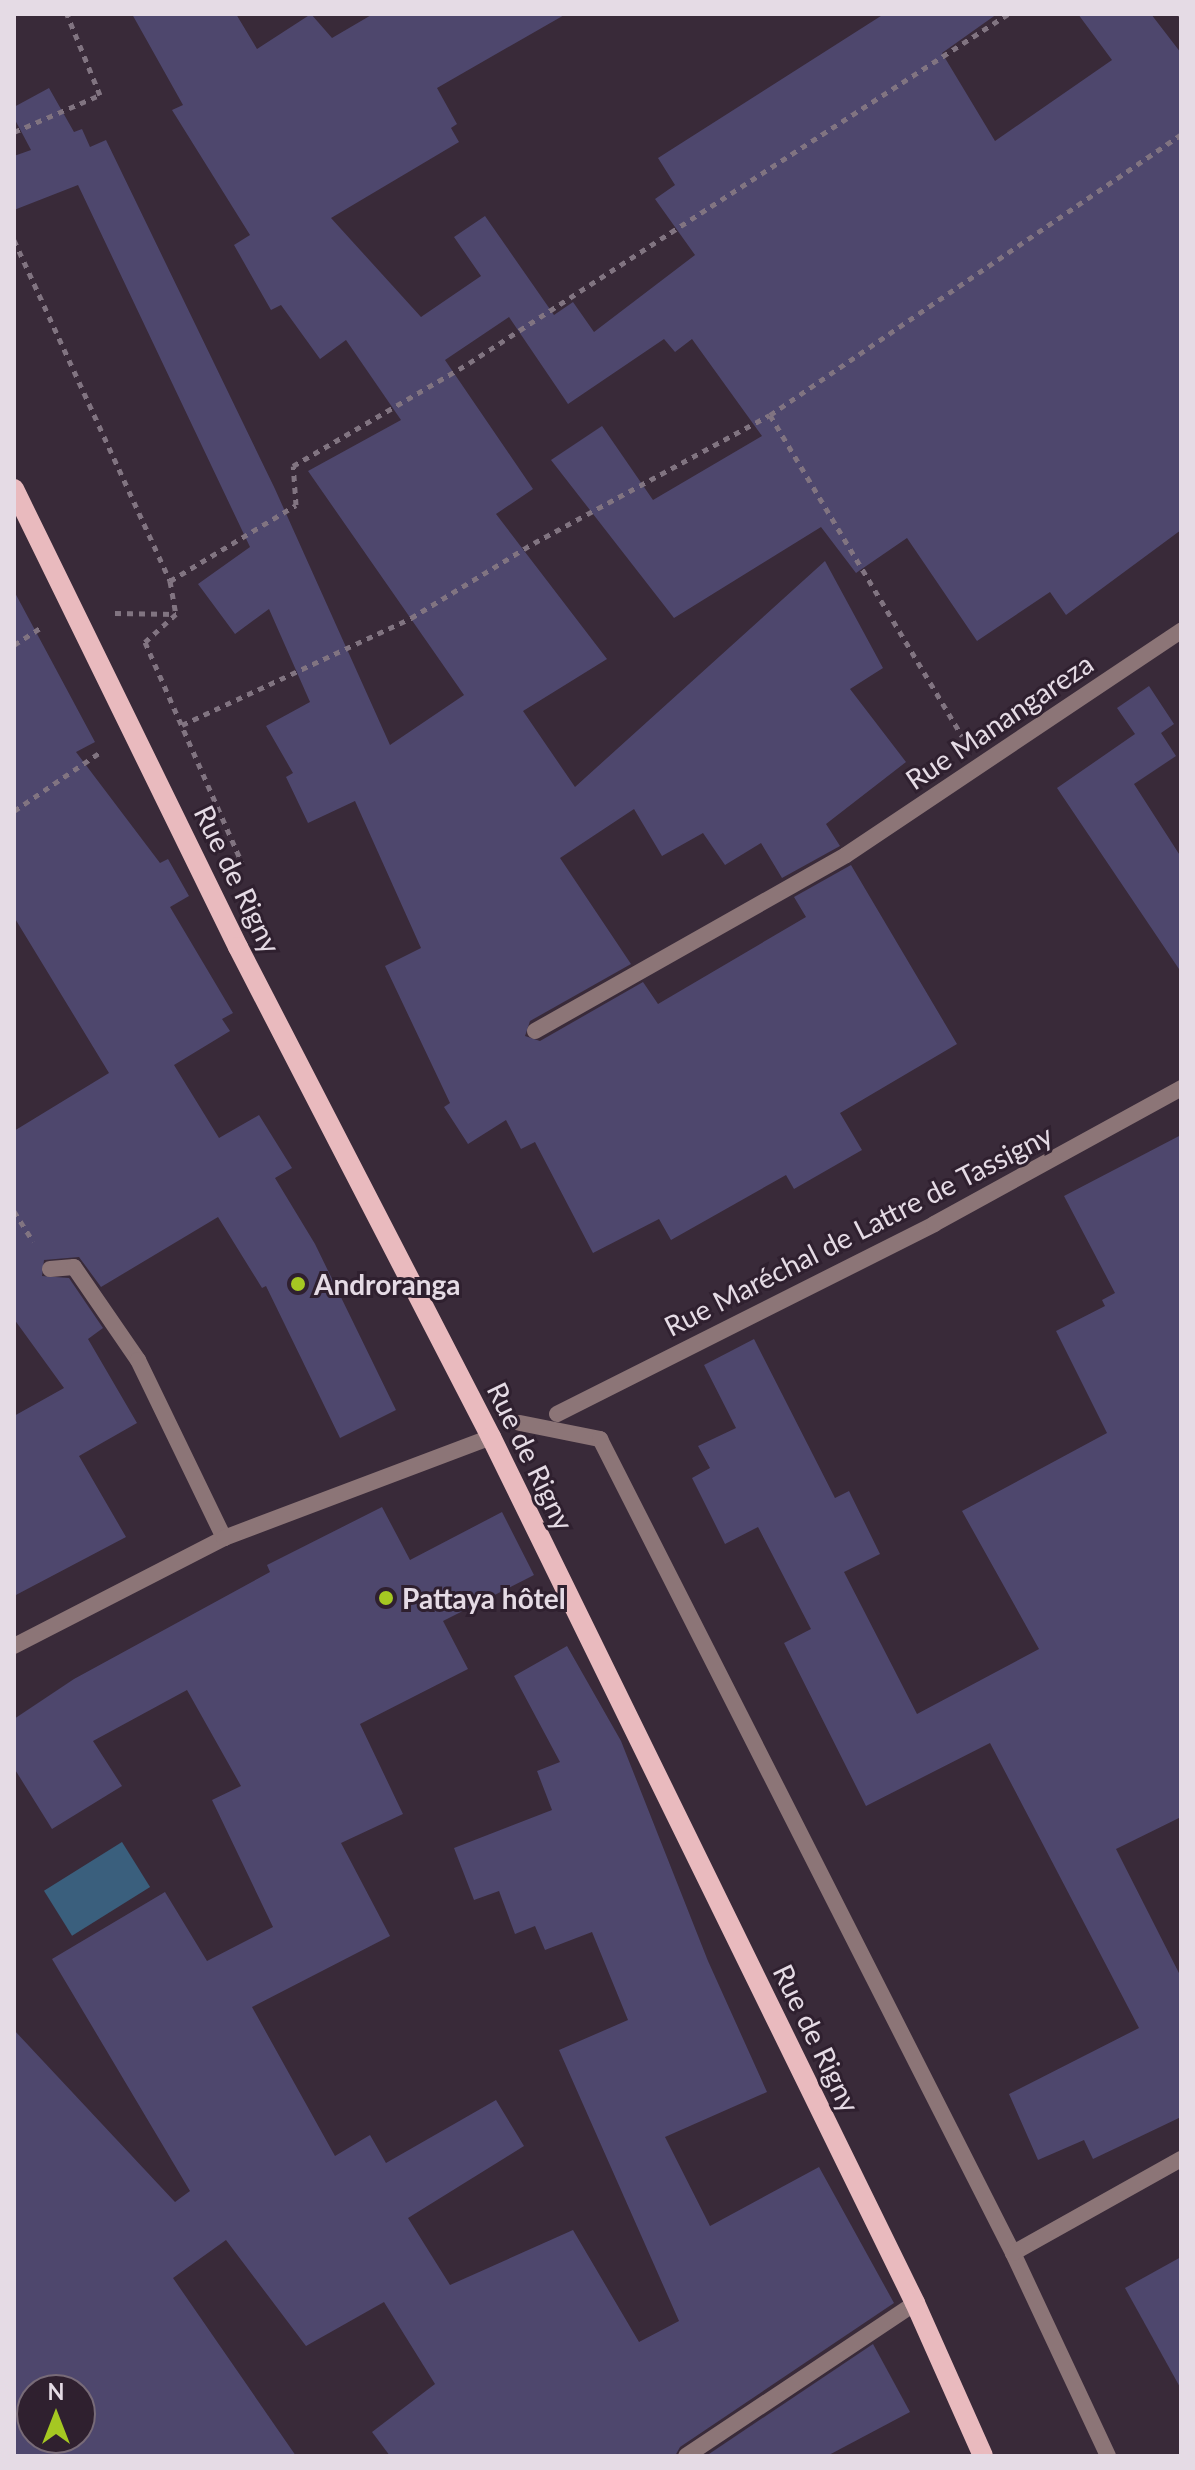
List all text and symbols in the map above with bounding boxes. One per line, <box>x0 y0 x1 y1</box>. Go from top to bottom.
street label: Rue Manangareza <box>899 646 1099 796</box>
street label: Rue de Rigny <box>188 800 288 958</box>
street label: Rue Maréchal de Lattre de Tassigny <box>658 1117 1058 1343</box>
place label: Androranga <box>314 1267 460 1301</box>
marker: Androranga <box>289 1275 307 1293</box>
street label: Rue de Rigny <box>481 1377 581 1535</box>
place label: Pattaya hôtel <box>402 1581 566 1615</box>
marker: Pattaya hôtel <box>377 1589 395 1607</box>
street label: Rue de Rigny <box>767 1959 867 2117</box>
north arrow <box>16 2374 96 2454</box>
text: N <box>48 2378 64 2405</box>

